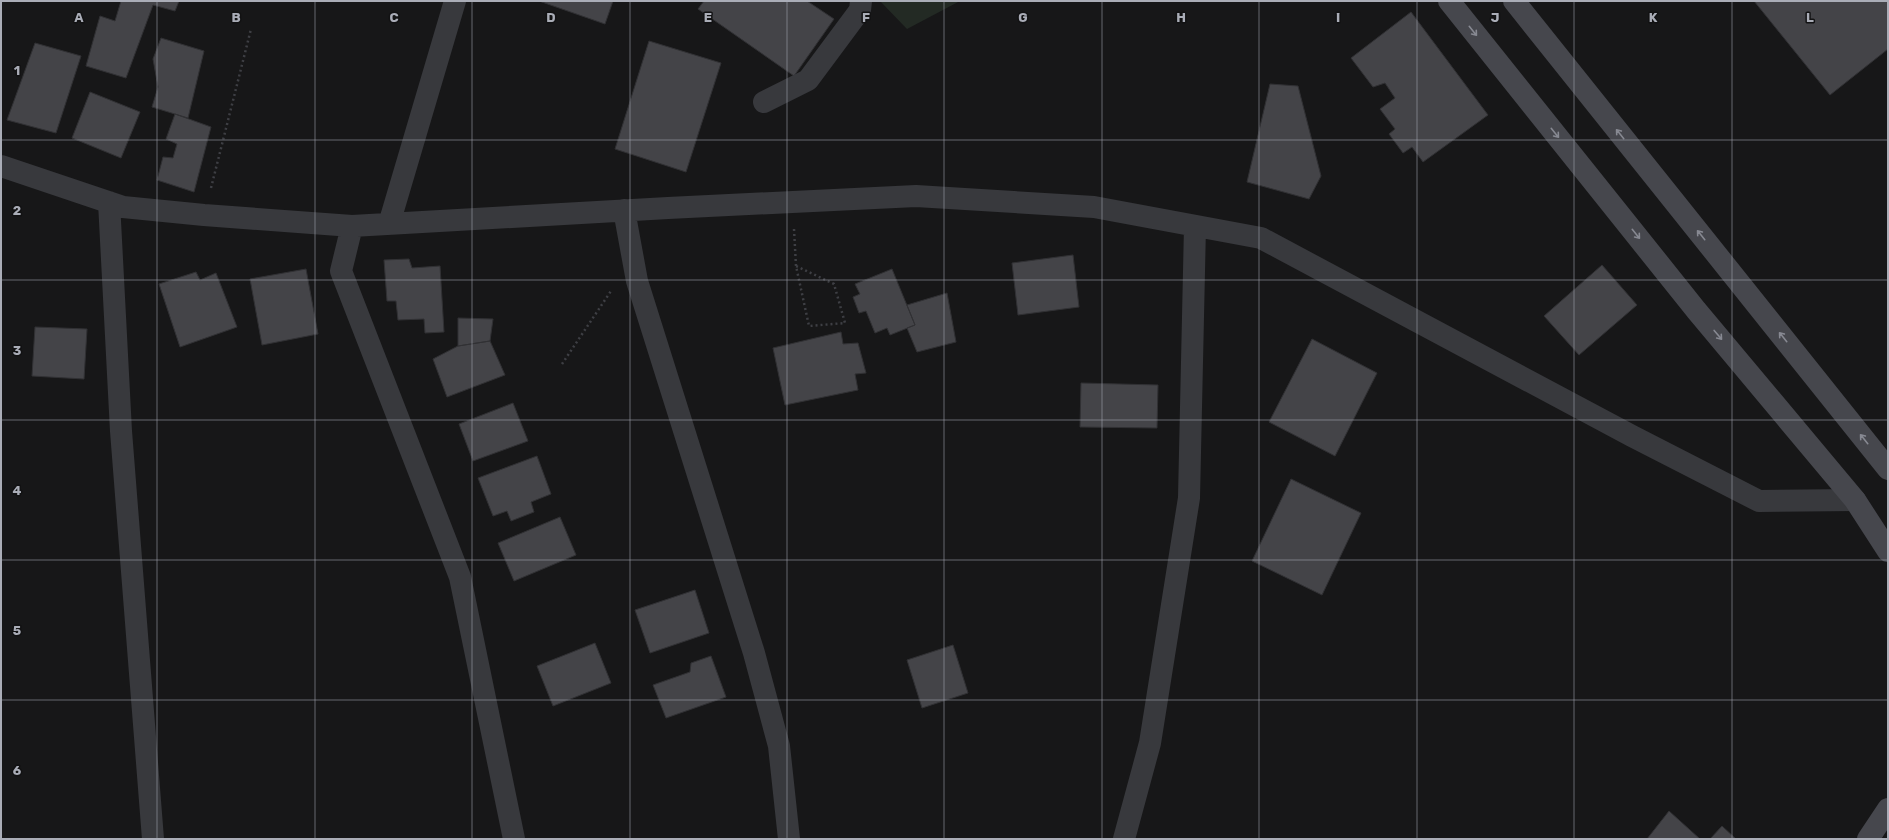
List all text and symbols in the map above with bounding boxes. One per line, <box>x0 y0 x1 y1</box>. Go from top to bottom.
text: A <box>74 10 84 25</box>
text: B <box>231 10 241 25</box>
text: C <box>389 10 399 25</box>
text: D <box>546 10 556 25</box>
text: E <box>704 10 712 25</box>
text: F <box>862 10 870 25</box>
text: G <box>1018 10 1028 25</box>
text: H <box>1176 10 1186 25</box>
text: I <box>1336 10 1340 25</box>
text: J <box>1491 10 1499 25</box>
text: K <box>1649 10 1658 25</box>
text: L <box>1806 10 1814 25</box>
one-way arrow <box>1469 26 1478 37</box>
text: 1 <box>14 63 20 78</box>
one-way arrow <box>1550 127 1559 138</box>
one-way arrow <box>1616 128 1625 139</box>
text: 2 <box>13 203 21 218</box>
one-way arrow <box>1632 229 1640 240</box>
one-way arrow <box>1697 230 1706 241</box>
one-way arrow <box>1713 330 1722 341</box>
one-way arrow <box>1778 331 1787 342</box>
text: 3 <box>13 343 22 358</box>
one-way arrow <box>1859 433 1868 444</box>
text: 4 <box>13 483 22 498</box>
text: 5 <box>13 623 21 638</box>
text: 6 <box>13 763 22 778</box>

